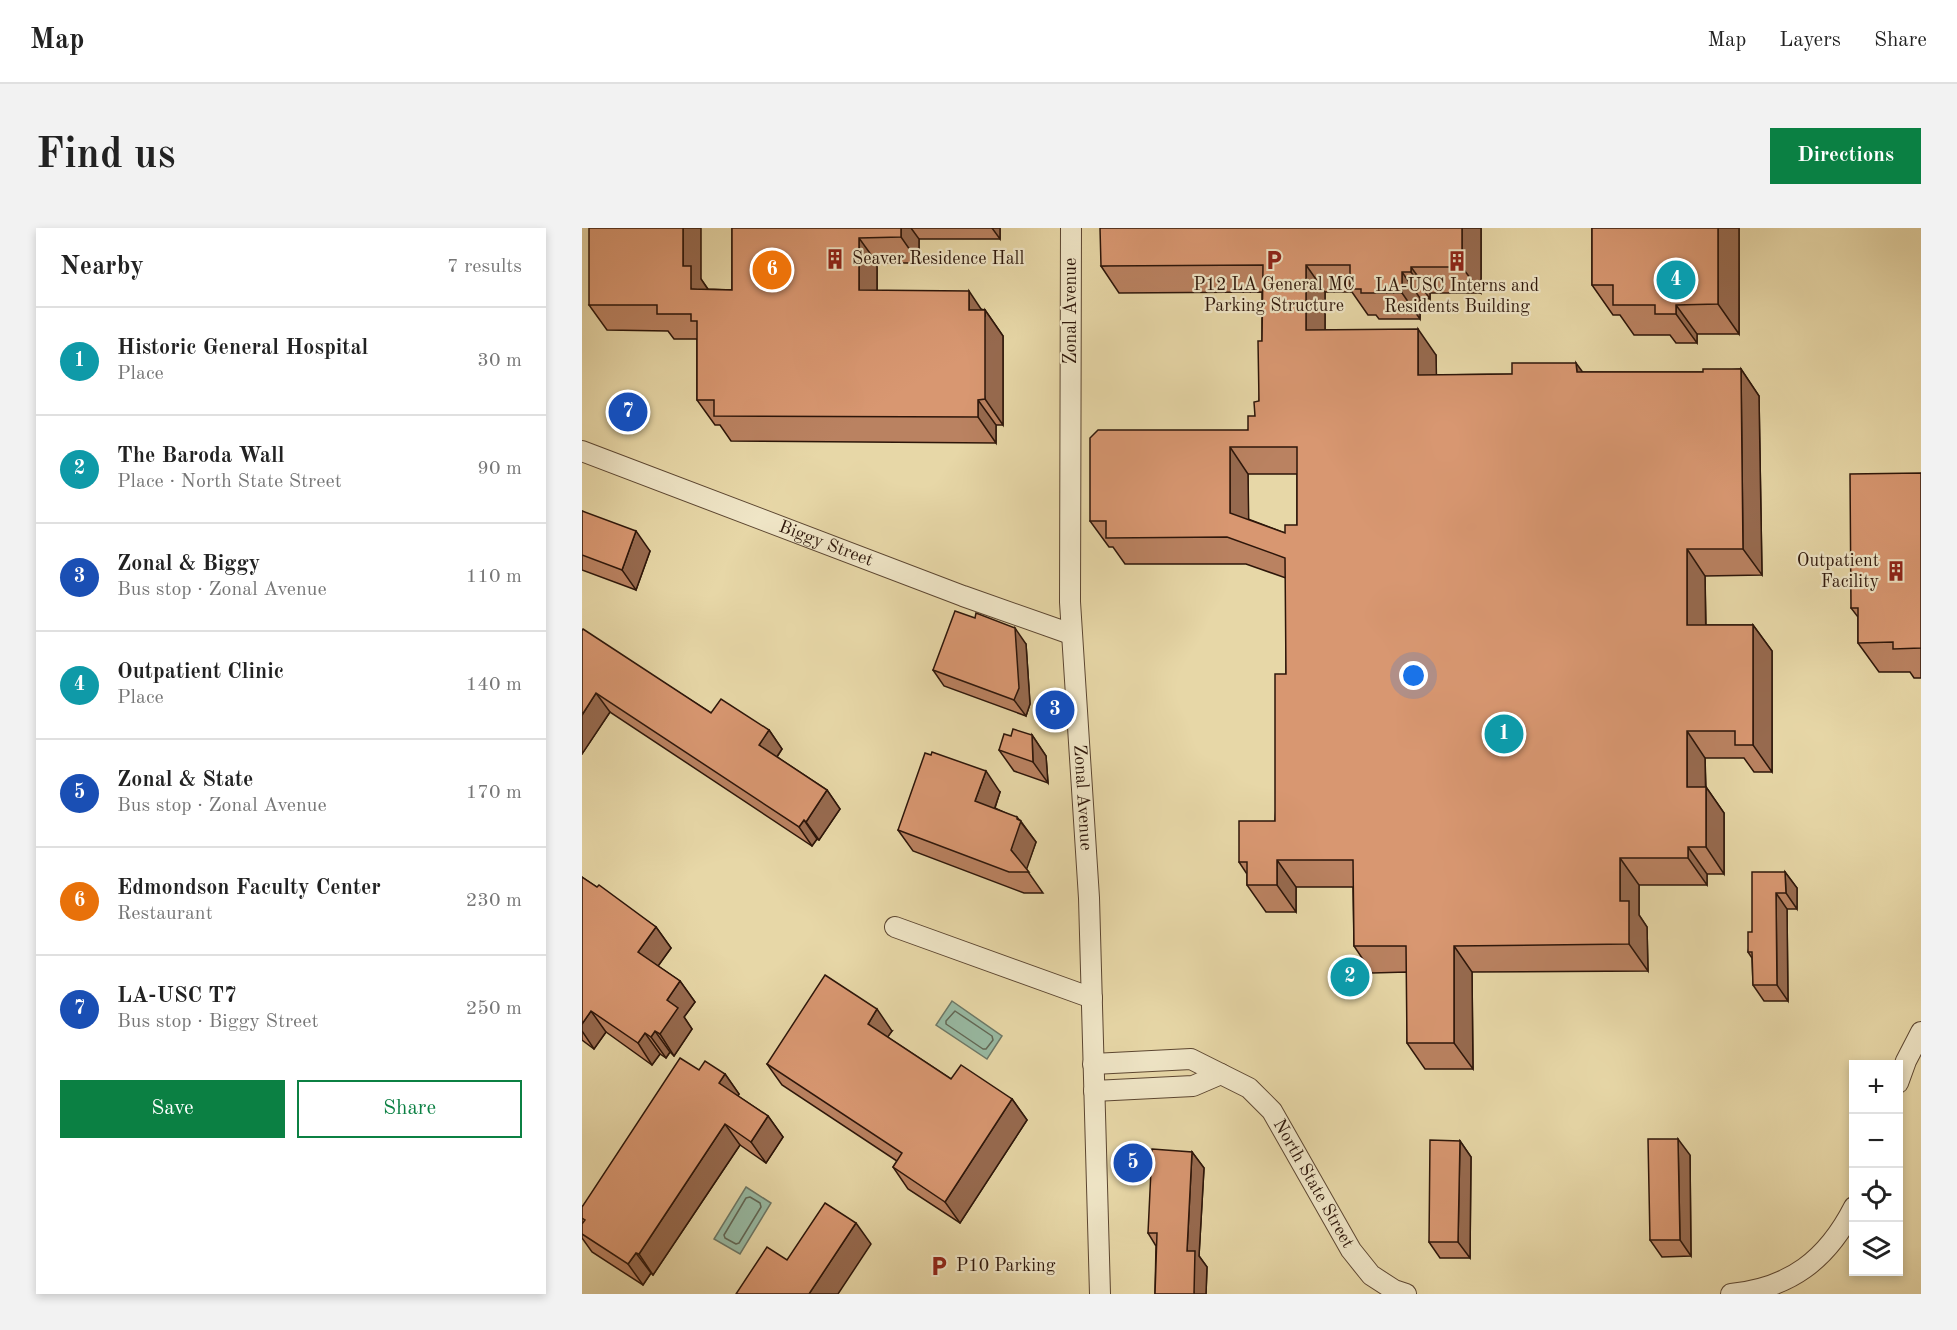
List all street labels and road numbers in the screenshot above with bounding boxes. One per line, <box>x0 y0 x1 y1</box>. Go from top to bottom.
street label: Zonal Avenue <box>1062 258 1080 364</box>
street label: Biggy Street <box>776 518 875 570</box>
street label: Zonal Avenue <box>1070 744 1095 851</box>
street label: North State Street <box>1270 1116 1357 1251</box>

